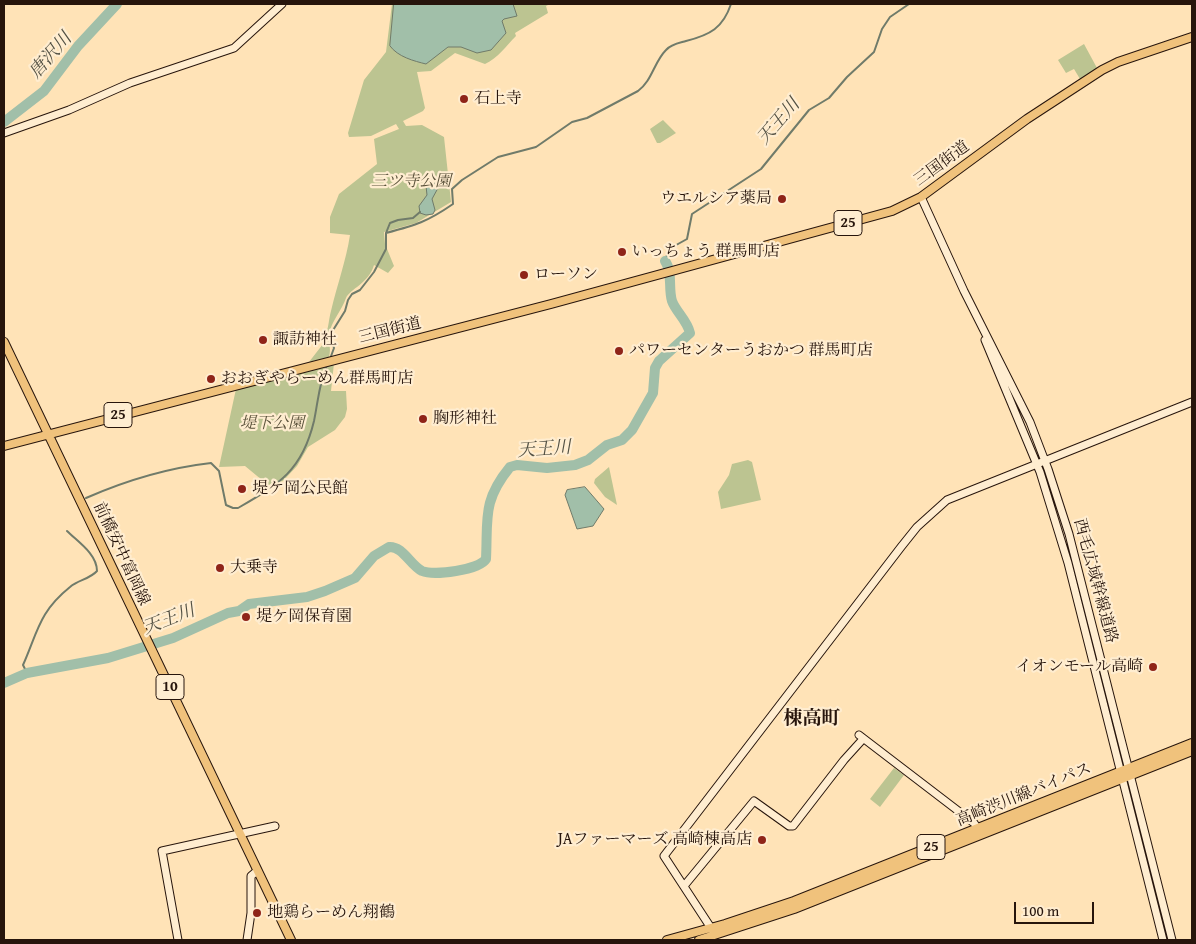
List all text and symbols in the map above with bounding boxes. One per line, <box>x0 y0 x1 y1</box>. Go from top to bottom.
water label: 唐沢川 <box>25 29 77 83</box>
place label: 石上寺 <box>474 89 522 109</box>
marker: 石上寺 <box>458 93 470 105</box>
water label: 天王川 <box>753 95 805 149</box>
street label: 三国街道 <box>910 137 974 191</box>
park label: 三ツ寺公園 <box>371 172 451 192</box>
place label: ウエルシア薬局 <box>660 189 772 209</box>
marker: ウエルシア薬局 <box>776 193 788 205</box>
road number: 25 <box>834 210 862 236</box>
place label: いっちょう 群馬町店 <box>632 242 780 262</box>
marker: いっちょう 群馬町店 <box>616 246 628 258</box>
place label: ローソン <box>534 265 598 285</box>
marker: ローソン <box>518 269 530 281</box>
street label: 三国街道 <box>357 314 423 348</box>
place label: 諏訪神社 <box>273 330 337 350</box>
marker: 諏訪神社 <box>257 334 269 346</box>
place label: パワーセンターうおかつ 群馬町店 <box>629 341 873 361</box>
marker: パワーセンターうおかつ 群馬町店 <box>613 345 625 357</box>
place label: おおぎやらーめん群馬町店 <box>221 369 413 389</box>
marker: おおぎやらーめん群馬町店 <box>205 373 217 385</box>
road number: 25 <box>104 402 132 428</box>
place label: 胸形神社 <box>433 409 497 429</box>
marker: 胸形神社 <box>417 413 429 425</box>
park label: 堤下公園 <box>240 414 304 434</box>
water label: 天王川 <box>516 437 572 463</box>
place label: 堤ケ岡公民館 <box>252 479 348 499</box>
marker: 堤ケ岡公民館 <box>236 483 248 495</box>
street label: 前橋安中富岡線 <box>89 499 153 609</box>
street label: 西毛広域幹線道路 <box>1069 517 1121 645</box>
place label: 大乗寺 <box>230 558 278 578</box>
marker: 大乗寺 <box>214 562 226 574</box>
water label: 天王川 <box>140 600 198 640</box>
place label: 堤ケ岡保育園 <box>256 607 352 627</box>
marker: 堤ケ岡保育園 <box>240 611 252 623</box>
place label: イオンモール高崎 <box>1016 657 1143 677</box>
marker: イオンモール高崎 <box>1147 661 1159 673</box>
road number: 10 <box>156 674 184 700</box>
district label: 棟高町 <box>784 708 840 730</box>
street label: 高崎渋川線バイパス <box>954 759 1094 831</box>
place label: JAファーマーズ 高崎棟高店 <box>558 830 752 850</box>
marker: JAファーマーズ 高崎棟高店 <box>756 834 768 846</box>
road number: 25 <box>917 834 945 860</box>
scale bar <box>1016 892 1096 924</box>
text: 100 m <box>1022 900 1059 921</box>
place label: 地鶏らーめん翔鶴 <box>267 903 395 923</box>
marker: 地鶏らーめん翔鶴 <box>251 907 263 919</box>

